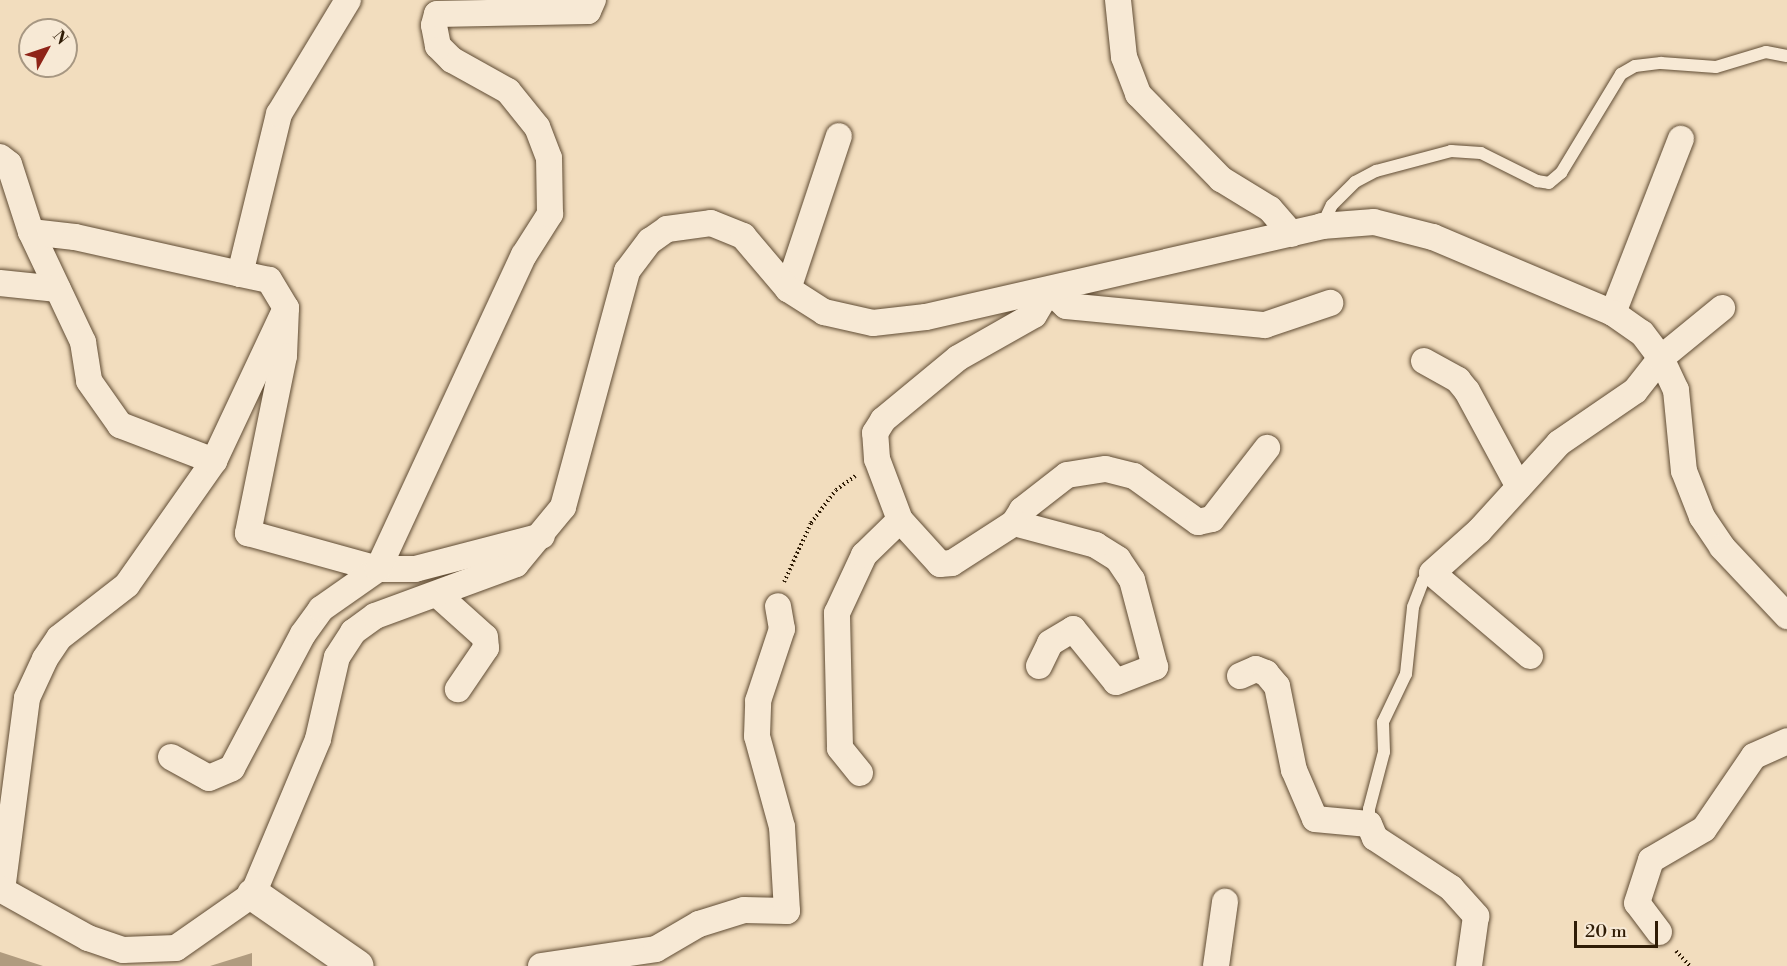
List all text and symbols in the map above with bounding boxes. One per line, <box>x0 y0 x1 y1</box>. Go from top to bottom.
north arrow <box>18 18 78 78</box>
text: N <box>49 26 72 49</box>
scale bar <box>1577 909 1661 947</box>
text: 20 m <box>1585 920 1627 943</box>

